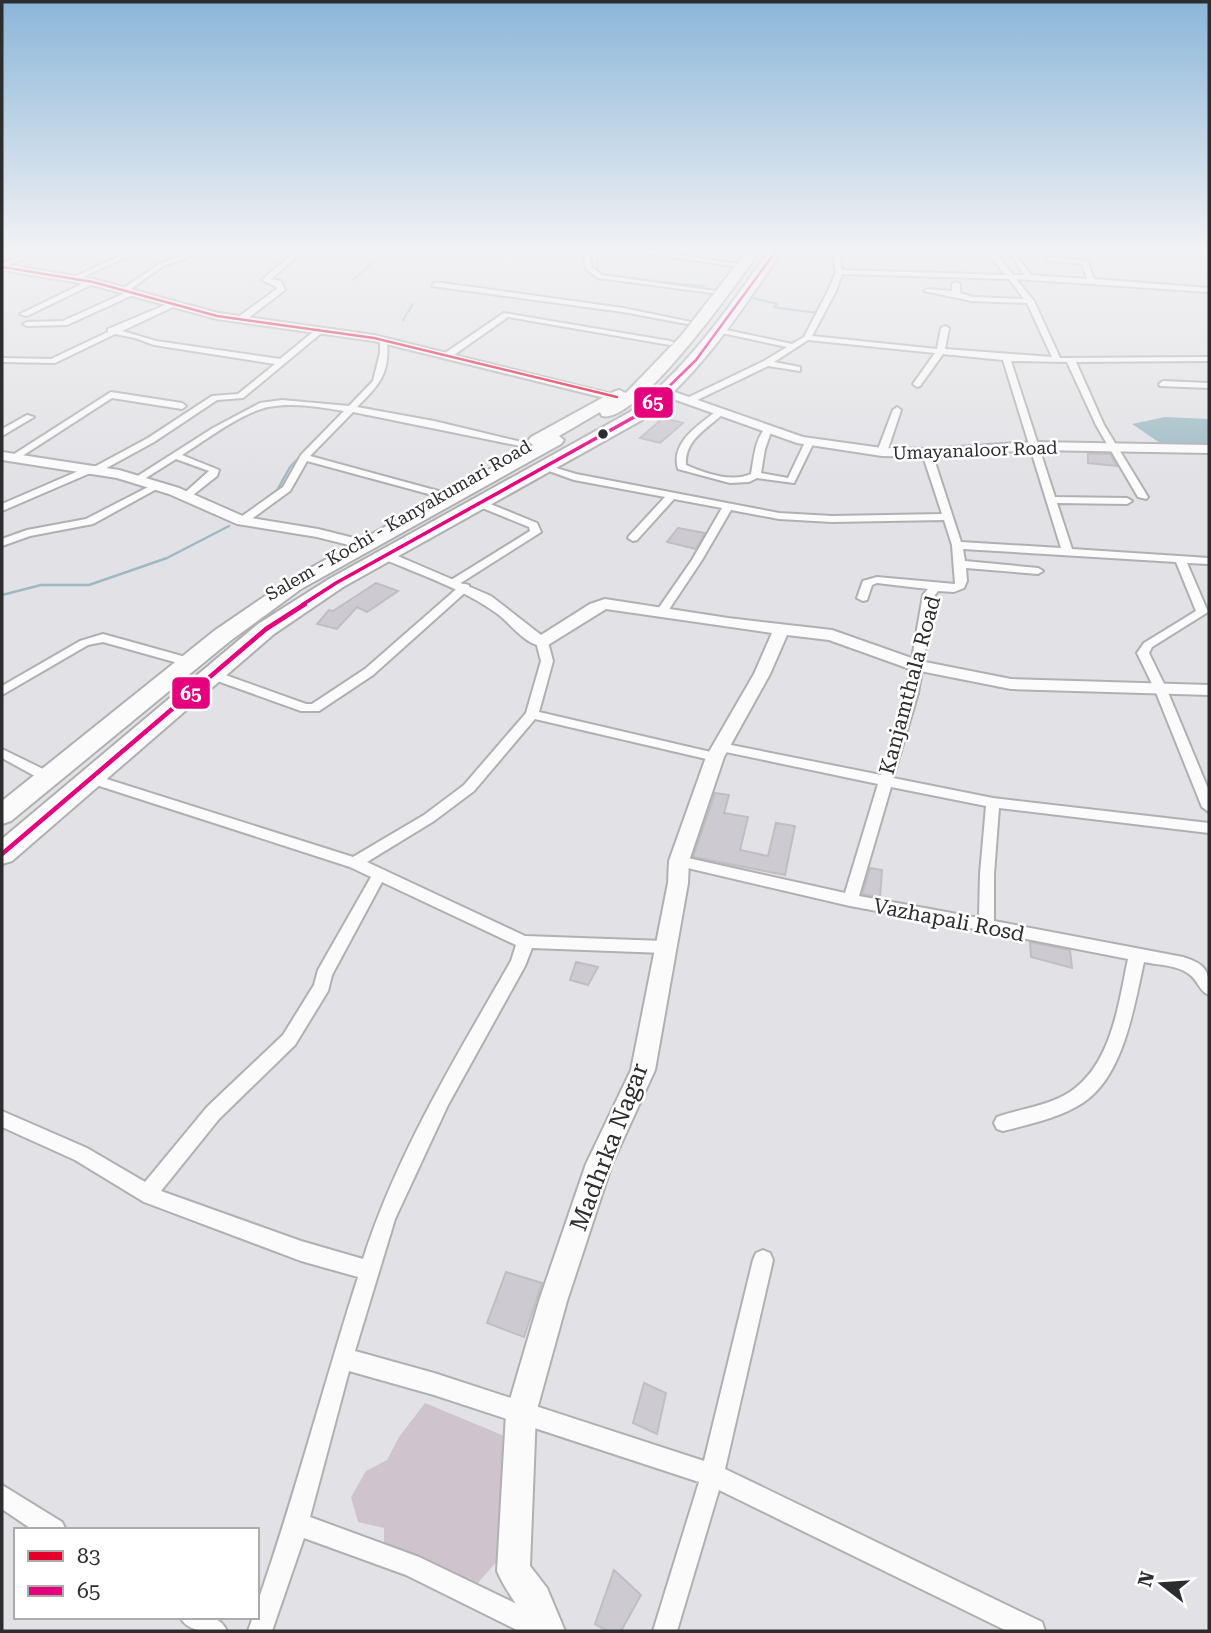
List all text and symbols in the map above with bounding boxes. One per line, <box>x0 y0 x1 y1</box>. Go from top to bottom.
line badge: 65 <box>633 386 674 419</box>
text: 65 <box>642 391 664 414</box>
unlabelled marker <box>596 427 610 441</box>
street label: Salem - Kochi - Kanyakumari Road <box>262 435 535 605</box>
street label: Umayanaloor Road <box>892 437 1058 463</box>
street label: Kanjamthala Road <box>875 592 946 777</box>
line badge: 65 <box>171 676 211 710</box>
text: 65 <box>180 682 202 705</box>
street label: Vazhapali Rosd <box>871 894 1027 947</box>
street label: Madhrka Nagar <box>564 1059 654 1235</box>
legend <box>14 1528 259 1619</box>
text: 83 <box>77 1544 101 1568</box>
north arrow <box>1127 1549 1197 1619</box>
text: N <box>1133 1568 1159 1590</box>
text: 65 <box>77 1579 101 1603</box>

